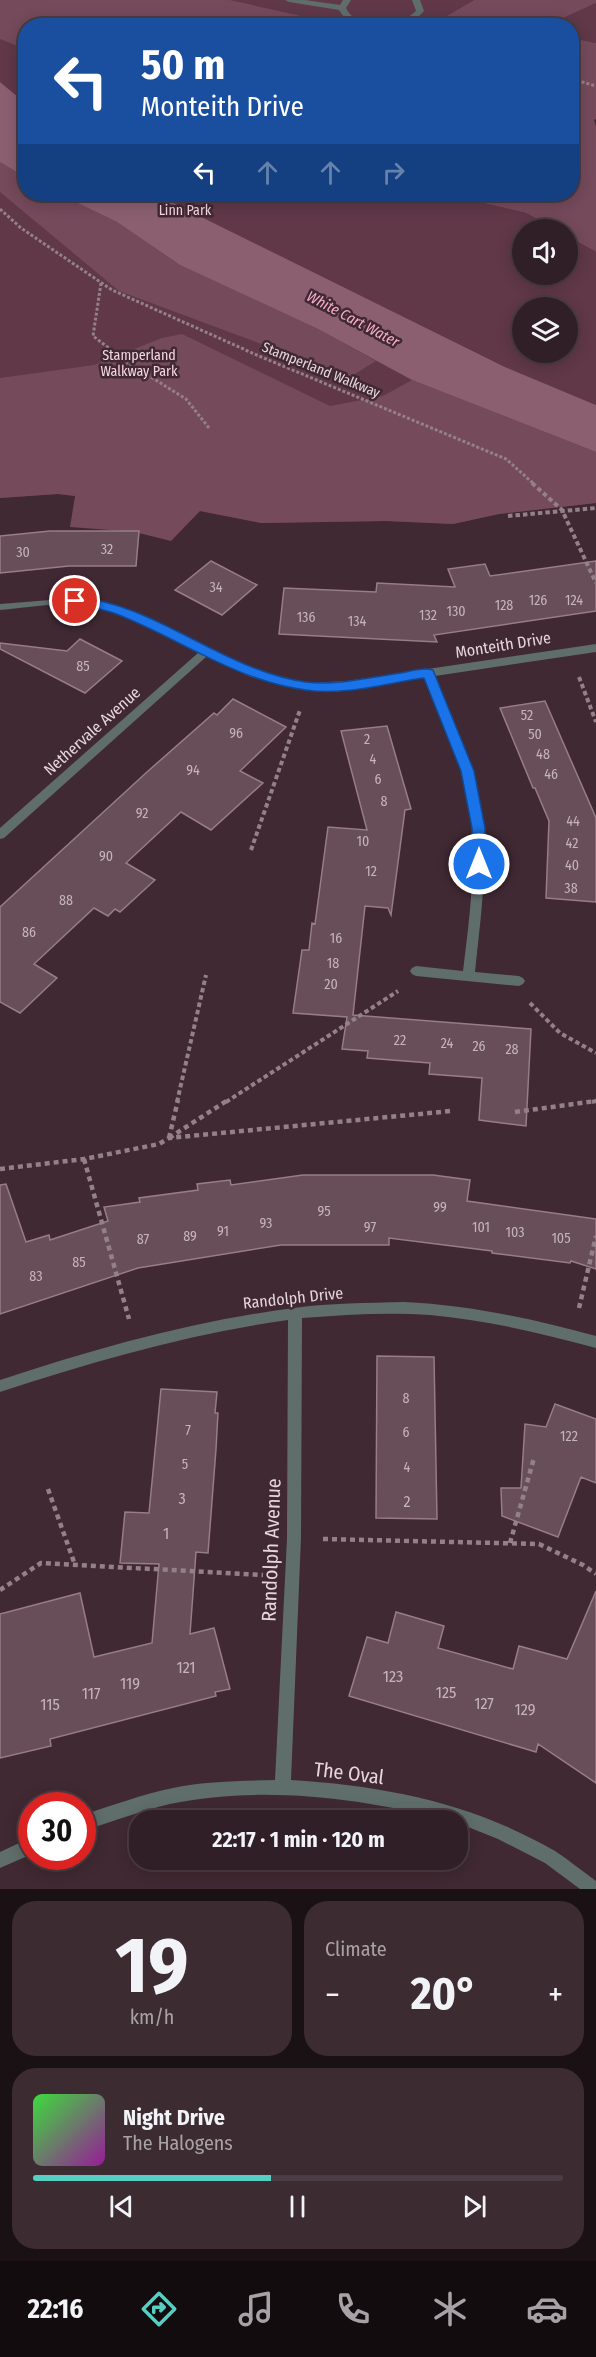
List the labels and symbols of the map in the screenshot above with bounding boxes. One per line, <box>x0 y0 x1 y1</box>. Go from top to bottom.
park label: Linn Park <box>159 202 212 219</box>
water label: White Cart Water <box>304 287 403 351</box>
street label: Stamperland Walkway <box>259 339 383 402</box>
park label: Stamperland Walkway Park <box>100 347 178 380</box>
house number: 32 <box>101 541 113 558</box>
house number: 30 <box>16 544 30 561</box>
pin <box>49 575 100 626</box>
house number: 34 <box>209 579 223 596</box>
house number: 126 <box>529 592 547 609</box>
house number: 124 <box>565 592 583 609</box>
house number: 128 <box>495 597 513 614</box>
house number: 130 <box>446 603 466 620</box>
house number: 132 <box>419 607 437 624</box>
house number: 136 <box>297 609 315 626</box>
house number: 134 <box>348 613 366 630</box>
street label: Monteith Drive <box>454 628 552 662</box>
house number: 85 <box>76 658 90 675</box>
street label: Nethervale Avenue <box>40 683 144 779</box>
house number: 52 <box>521 707 533 724</box>
house number: 96 <box>229 725 243 742</box>
house number: 50 <box>528 726 542 743</box>
house number: 2 <box>364 731 370 748</box>
house number: 48 <box>536 746 550 763</box>
house number: 4 <box>370 751 377 768</box>
house number: 94 <box>186 762 200 779</box>
house number: 46 <box>544 766 558 783</box>
house number: 6 <box>375 771 382 788</box>
house number: 8 <box>381 793 388 810</box>
house number: 92 <box>136 805 148 822</box>
house number: 44 <box>566 813 580 830</box>
position arrow <box>447 832 511 896</box>
house number: 10 <box>357 833 369 850</box>
house number: 42 <box>566 835 578 852</box>
house number: 90 <box>99 848 113 865</box>
house number: 40 <box>565 857 579 874</box>
house number: 12 <box>365 863 377 880</box>
house number: 38 <box>564 880 578 897</box>
house number: 88 <box>59 892 73 909</box>
house number: 86 <box>22 924 36 941</box>
house number: 16 <box>330 930 342 947</box>
house number: 18 <box>327 955 339 972</box>
house number: 20 <box>324 976 338 993</box>
house number: 22 <box>394 1032 406 1049</box>
house number: 24 <box>441 1035 454 1052</box>
house number: 26 <box>472 1038 486 1055</box>
house number: 28 <box>505 1041 519 1058</box>
house number: 99 <box>433 1199 447 1216</box>
house number: 95 <box>317 1203 331 1220</box>
house number: 93 <box>260 1215 272 1232</box>
house number: 97 <box>364 1219 376 1236</box>
house number: 101 <box>472 1219 490 1236</box>
house number: 91 <box>217 1223 229 1240</box>
house number: 103 <box>506 1224 524 1241</box>
house number: 89 <box>183 1228 197 1245</box>
house number: 105 <box>551 1230 571 1247</box>
house number: 87 <box>137 1231 150 1248</box>
house number: 85 <box>72 1254 86 1271</box>
house number: 83 <box>29 1268 43 1285</box>
street label: Randolph Drive <box>242 1283 344 1313</box>
house number: 8 <box>403 1390 410 1407</box>
house number: 7 <box>185 1422 191 1439</box>
house number: 6 <box>403 1424 410 1441</box>
house number: 122 <box>560 1428 578 1445</box>
house number: 5 <box>182 1456 188 1473</box>
house number: 4 <box>404 1459 411 1476</box>
street label: Randolph Avenue <box>257 1478 285 1622</box>
house number: 3 <box>178 1489 186 1508</box>
house number: 2 <box>403 1492 411 1511</box>
house number: 1 <box>163 1524 169 1543</box>
house number: 121 <box>176 1658 196 1677</box>
house number: 123 <box>383 1667 403 1686</box>
house number: 119 <box>120 1674 140 1693</box>
house number: 125 <box>436 1683 456 1702</box>
house number: 117 <box>82 1684 101 1703</box>
house number: 127 <box>474 1694 494 1713</box>
house number: 115 <box>40 1695 60 1714</box>
house number: 129 <box>515 1700 536 1719</box>
street label: The Oval <box>313 1757 385 1789</box>
speed limit sign: 30 <box>18 1792 96 1870</box>

